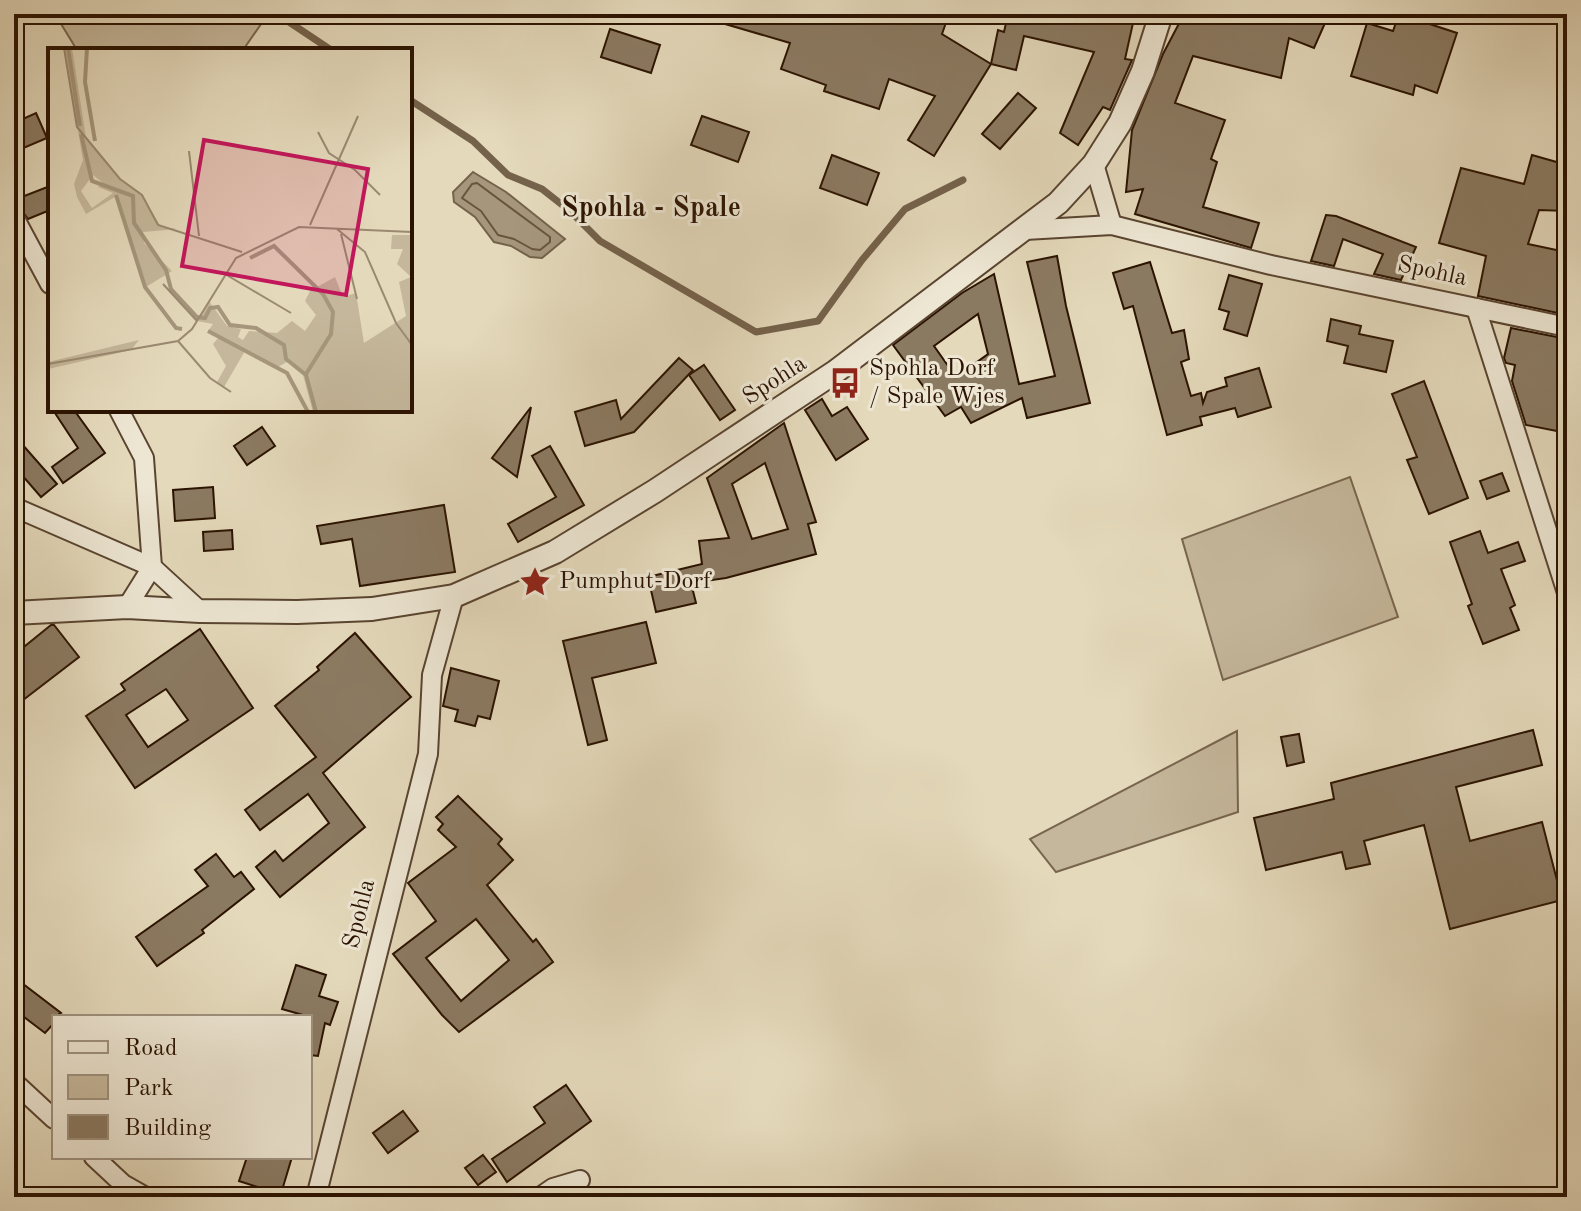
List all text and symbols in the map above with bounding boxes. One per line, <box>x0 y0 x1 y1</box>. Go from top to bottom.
inset map <box>48 48 412 412</box>
district label: Spohla - Spale <box>561 195 741 223</box>
street label: Spohla <box>1395 253 1469 291</box>
street label: Spohla <box>739 352 811 410</box>
place label: Spohla Dorf / Spale Wjes <box>869 357 1005 409</box>
bus stop icon: Spohla Dorf / Spale Wjes <box>828 366 862 400</box>
place icon: Pumphut-Dorf <box>518 565 552 599</box>
place label: Pumphut-Dorf <box>559 570 712 594</box>
street label: Spohla <box>340 877 380 951</box>
legend <box>52 1015 312 1159</box>
text: Road <box>124 1037 177 1061</box>
text: Park <box>124 1077 173 1101</box>
text: Building <box>124 1117 211 1141</box>

